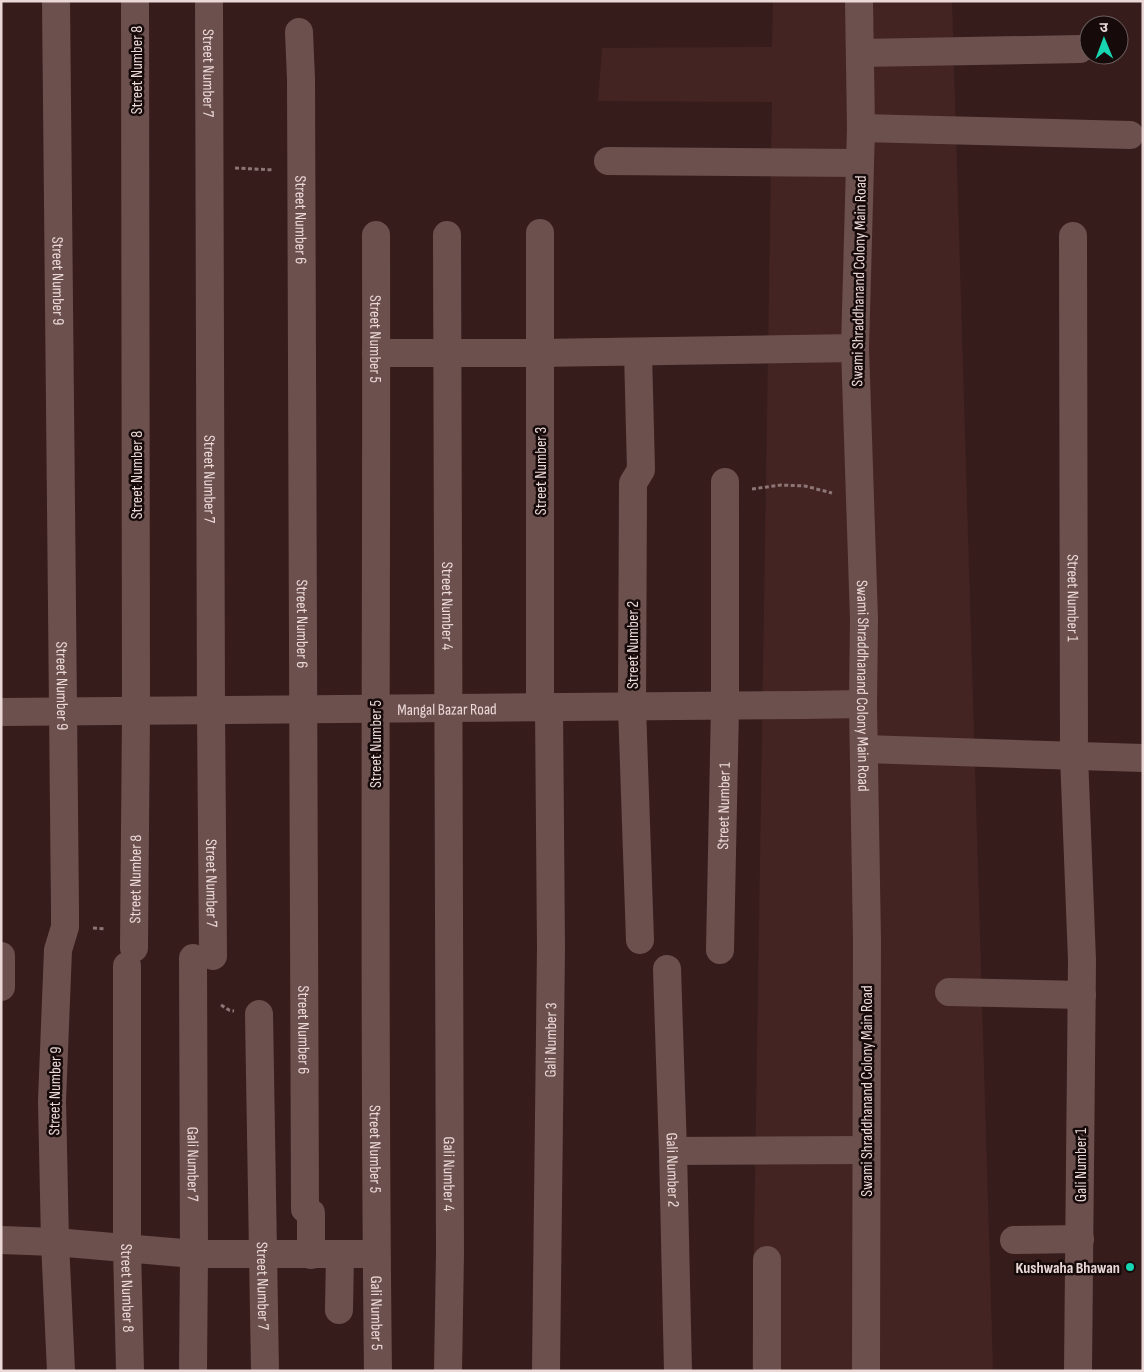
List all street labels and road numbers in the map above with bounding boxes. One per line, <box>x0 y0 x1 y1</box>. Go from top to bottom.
street label: Street Number 8 <box>128 26 147 114</box>
street label: Street Number 7 <box>198 29 217 118</box>
street label: Swami Shraddhanand Colony Main Road <box>848 175 871 387</box>
street label: Street Number 6 <box>290 176 310 264</box>
street label: Street Number 9 <box>47 236 67 326</box>
street label: Street Number 5 <box>365 295 384 383</box>
street label: Street Number 3 <box>532 427 551 515</box>
street label: Street Number 8 <box>128 431 147 519</box>
street label: Street Number 7 <box>199 435 218 524</box>
street label: Street Number 1 <box>1063 554 1082 642</box>
street label: Street Number 4 <box>437 562 456 651</box>
street label: Street Number 6 <box>292 580 311 668</box>
street label: Swami Shraddhanand Colony Main Road <box>852 580 872 792</box>
street label: Street Number 2 <box>624 601 643 689</box>
street label: Street Number 9 <box>51 641 71 730</box>
street label: Street Number 5 <box>367 700 386 788</box>
street label: Mangal Bazar Road <box>397 700 497 720</box>
street label: Street Number 1 <box>714 762 735 850</box>
street label: Street Number 8 <box>126 835 146 923</box>
street label: Street Number 7 <box>201 839 221 928</box>
street label: Swami Shraddhanand Colony Main Road <box>858 985 877 1197</box>
street label: Street Number 6 <box>293 986 313 1074</box>
street label: Gali Number 3 <box>541 1002 561 1078</box>
street label: Street Number 9 <box>45 1046 66 1136</box>
street label: Street Number 5 <box>365 1105 384 1193</box>
street label: Gali Number 7 <box>183 1127 202 1202</box>
street label: Gali Number 1 <box>1072 1128 1091 1202</box>
street label: Gali Number 2 <box>661 1132 682 1208</box>
street label: Gali Number 4 <box>439 1136 458 1212</box>
street label: Street Number 7 <box>252 1242 272 1331</box>
street label: Street Number 8 <box>116 1244 137 1333</box>
street label: Gali Number 5 <box>366 1276 386 1350</box>

